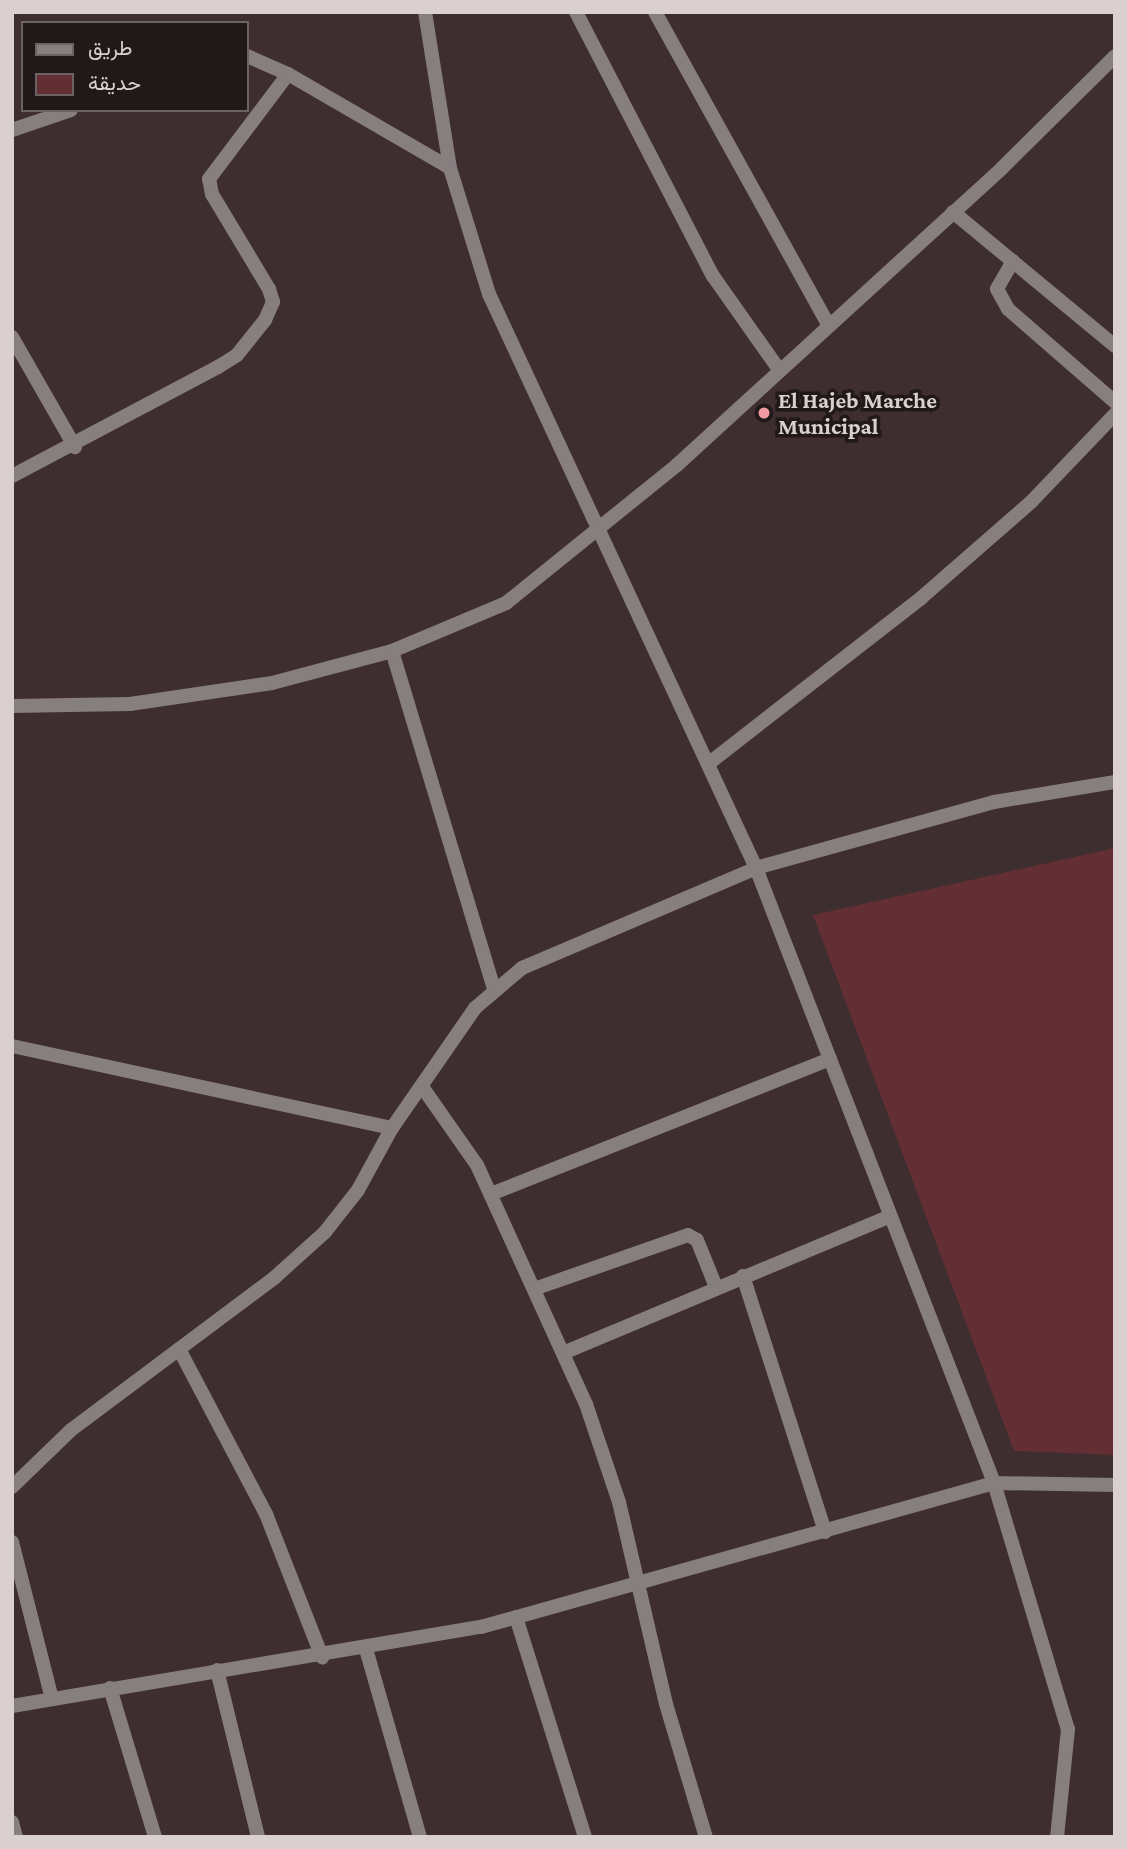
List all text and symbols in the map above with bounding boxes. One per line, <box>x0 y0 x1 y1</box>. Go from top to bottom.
legend <box>21 21 248 112</box>
text: طريق <box>88 36 133 60</box>
text: حديقة <box>88 71 141 95</box>
place label: El Hajeb Marche Municipal <box>778 386 937 440</box>
marker: El Hajeb Marche Municipal <box>756 405 772 421</box>

